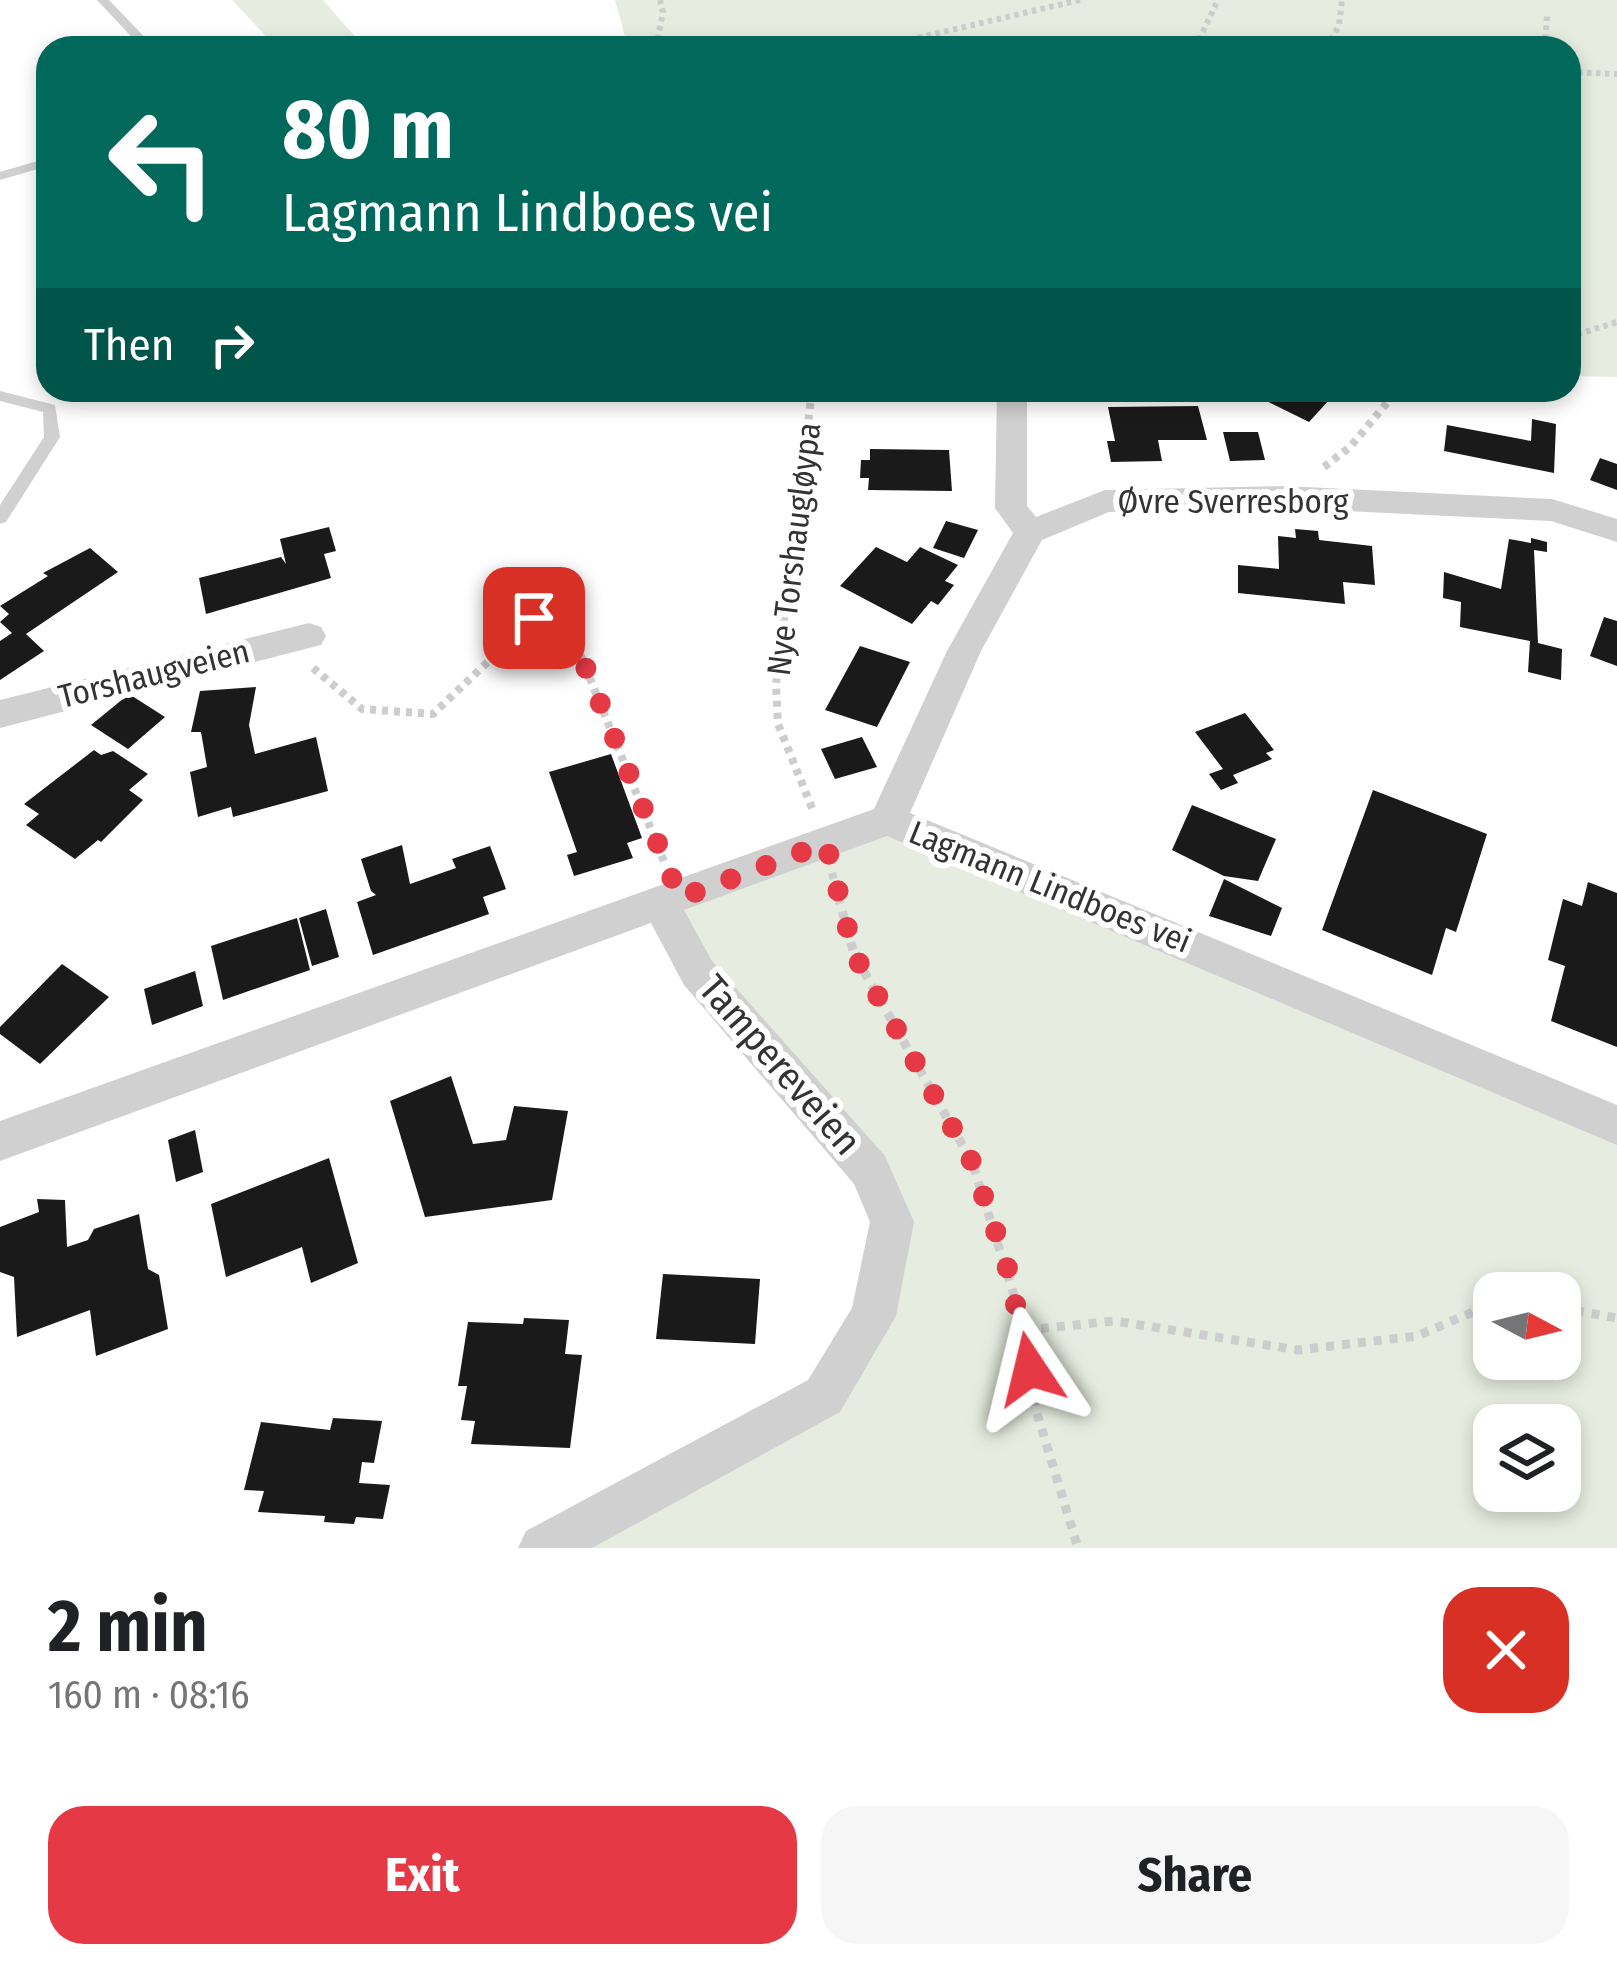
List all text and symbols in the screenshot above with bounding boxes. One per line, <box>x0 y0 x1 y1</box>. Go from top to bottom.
text: 80 m <box>282 79 454 180</box>
icon: left <box>84 84 240 240</box>
text: Lagmann Lindboes vei <box>282 181 773 245</box>
icon: right <box>199 312 265 378</box>
text: Then <box>84 318 175 372</box>
street label: Nye Torshaugløypa <box>759 420 829 678</box>
street label: Øvre Sverresborg <box>1118 482 1349 522</box>
pin <box>483 567 585 669</box>
icon: arrive <box>501 585 567 651</box>
street label: Torshaugveien <box>54 631 254 717</box>
street label: Lagmann Lindboes vei <box>903 812 1197 962</box>
street label: Tampereveien <box>690 966 870 1164</box>
north arrow <box>1473 1272 1581 1380</box>
map controls <box>1473 1272 1581 1512</box>
position arrow <box>967 1306 1093 1432</box>
button: layers <box>1473 1404 1581 1512</box>
text: 2 min <box>48 1584 208 1670</box>
button: close <box>1443 1587 1569 1713</box>
text: 160 m · 08:16 <box>48 1672 250 1718</box>
button: Exit <box>48 1806 797 1944</box>
button: Share <box>821 1806 1569 1944</box>

